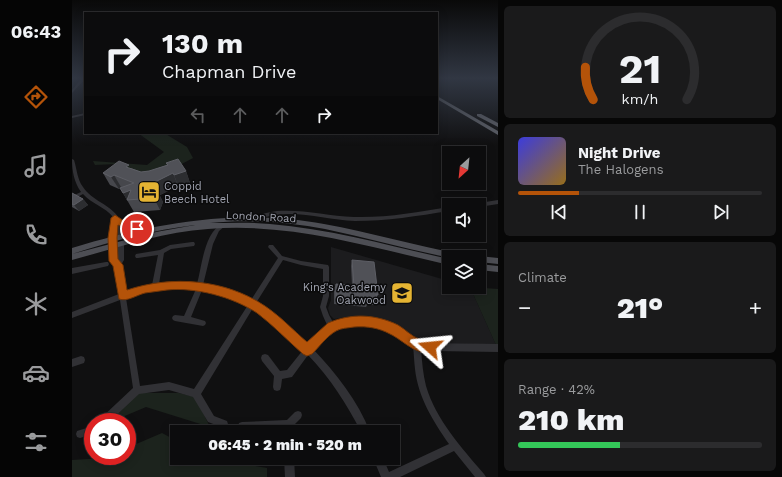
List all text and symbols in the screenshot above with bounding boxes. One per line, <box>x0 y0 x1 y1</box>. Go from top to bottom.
text: 06:43 <box>11 21 61 42</box>
text: 130 m <box>162 27 243 60</box>
icon: right <box>96 28 148 80</box>
text: 21 <box>619 44 661 93</box>
text: Chapman Drive <box>162 61 296 82</box>
icon: directions <box>22 83 50 111</box>
text: km/h <box>622 90 658 106</box>
icon: left <box>187 104 209 126</box>
icon: ahead <box>229 104 251 126</box>
icon: ahead <box>271 104 293 126</box>
icon: right <box>313 104 335 126</box>
text: Night Drive <box>578 144 661 162</box>
north arrow <box>442 146 486 190</box>
map controls <box>442 146 486 294</box>
icon: music <box>22 152 50 180</box>
text: The Halogens <box>578 162 664 177</box>
hotel icon: Coppid Beech Hotel <box>136 179 162 205</box>
place label: Coppid Beech Hotel <box>164 180 230 206</box>
button: sound <box>442 198 486 242</box>
icon: previous <box>548 201 570 223</box>
icon: pause <box>629 201 651 223</box>
icon: next <box>710 201 732 223</box>
street label: London Road <box>225 209 297 225</box>
pin <box>120 212 154 246</box>
icon: arrive <box>126 218 148 240</box>
icon: phone <box>22 221 50 249</box>
button: layers <box>442 250 486 294</box>
text: Climate <box>518 270 567 285</box>
school or university icon: King's Academy Oakwood <box>389 280 415 306</box>
place label: King's Academy Oakwood <box>303 281 386 307</box>
icon: climate <box>22 290 50 318</box>
text: 21° <box>617 290 663 325</box>
text: − <box>518 295 531 320</box>
text: + <box>749 295 762 320</box>
position arrow <box>409 326 451 368</box>
icon: car <box>22 359 50 387</box>
text: Range · 42% <box>518 382 595 397</box>
text: 210 km <box>518 402 624 437</box>
speed limit sign: 30 <box>84 413 136 465</box>
icon: filters <box>22 428 50 456</box>
text: 06:45 · 2 min · 520 m <box>208 436 362 454</box>

